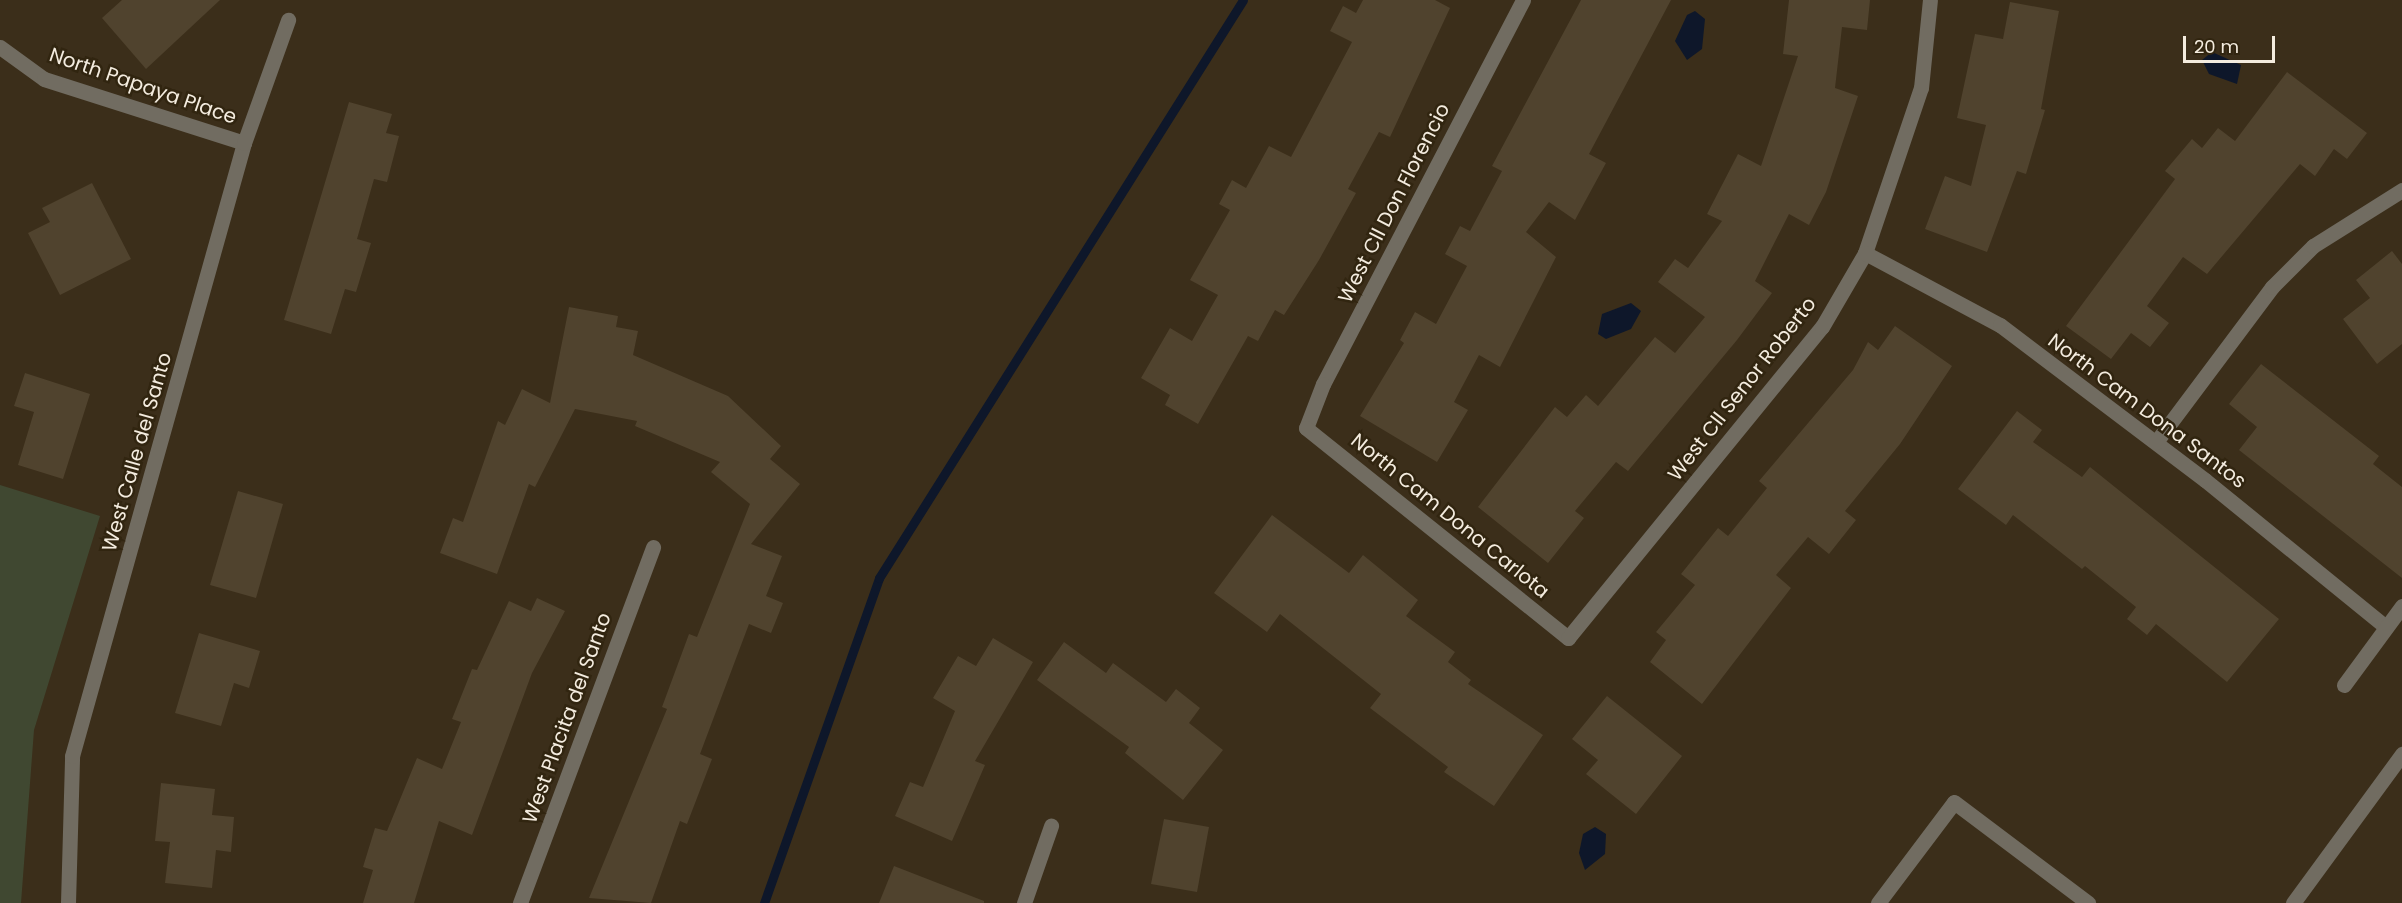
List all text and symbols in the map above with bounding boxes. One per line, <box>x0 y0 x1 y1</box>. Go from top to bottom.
scale bar <box>2186 24 2278 62</box>
text: 20 m <box>2194 34 2239 59</box>
street label: North Papaya Place <box>46 43 240 129</box>
street label: West Cll Don Florencio <box>1333 99 1455 307</box>
street label: West Cll Senor Roberto <box>1663 292 1821 486</box>
street label: North Cam Dona Santos <box>2043 329 2251 493</box>
street label: West Calle del Santo <box>97 350 177 554</box>
street label: North Cam Dona Carlota <box>1346 429 1554 603</box>
street label: West Placita del Santo <box>518 609 616 827</box>

